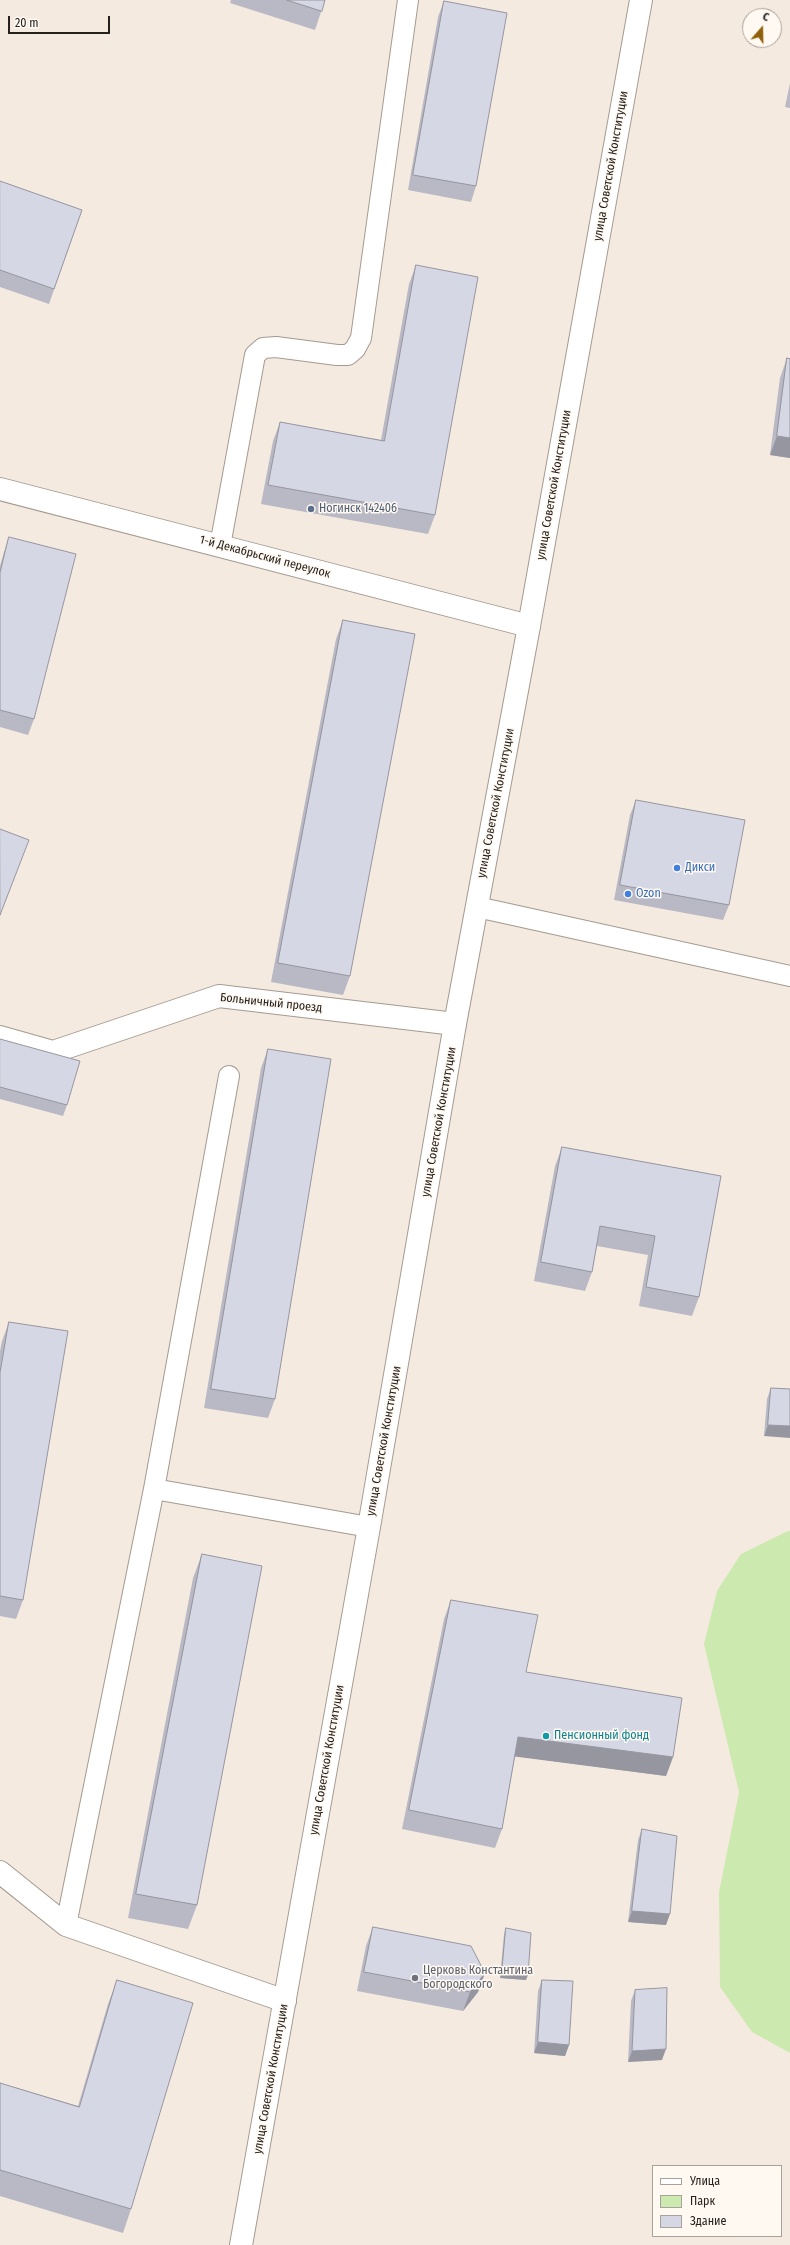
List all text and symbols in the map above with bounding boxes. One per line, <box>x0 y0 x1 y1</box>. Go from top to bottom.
scale bar <box>10 8 112 34</box>
north arrow <box>742 8 782 48</box>
text: С <box>761 10 771 24</box>
text: 20 m <box>15 16 39 30</box>
street label: улица Советской Конституции <box>591 90 631 242</box>
street label: улица Советской Конституции <box>534 409 574 561</box>
place label: Ногинск 142406 <box>319 502 397 516</box>
marker: Ногинск 142406 <box>306 504 316 514</box>
street label: 1-й Декабрьский переулок <box>198 533 332 581</box>
street label: улица Советской Конституции <box>474 727 518 879</box>
place label: Дикси <box>685 861 715 875</box>
marker: Дикси <box>672 863 682 873</box>
place label: Ozon <box>636 887 661 901</box>
marker: Ozon <box>623 889 633 899</box>
street label: Больничный проезд <box>219 990 323 1016</box>
street label: улица Советской Конституции <box>419 1046 459 1198</box>
street label: улица Советской Конституции <box>364 1365 404 1517</box>
street label: улица Советской Конституции <box>307 1684 347 1836</box>
place label: Пенсионный фонд <box>554 1729 649 1743</box>
marker: Пенсионный фонд <box>541 1731 551 1741</box>
place label: Церковь Константина Богородского <box>423 1964 533 1992</box>
marker: Церковь Константина Богородского <box>410 1973 420 1983</box>
street label: улица Советской Конституции <box>251 2003 291 2155</box>
legend <box>652 2165 782 2237</box>
text: Улица <box>690 2174 720 2188</box>
text: Парк <box>690 2194 715 2208</box>
text: Здание <box>690 2214 726 2228</box>

